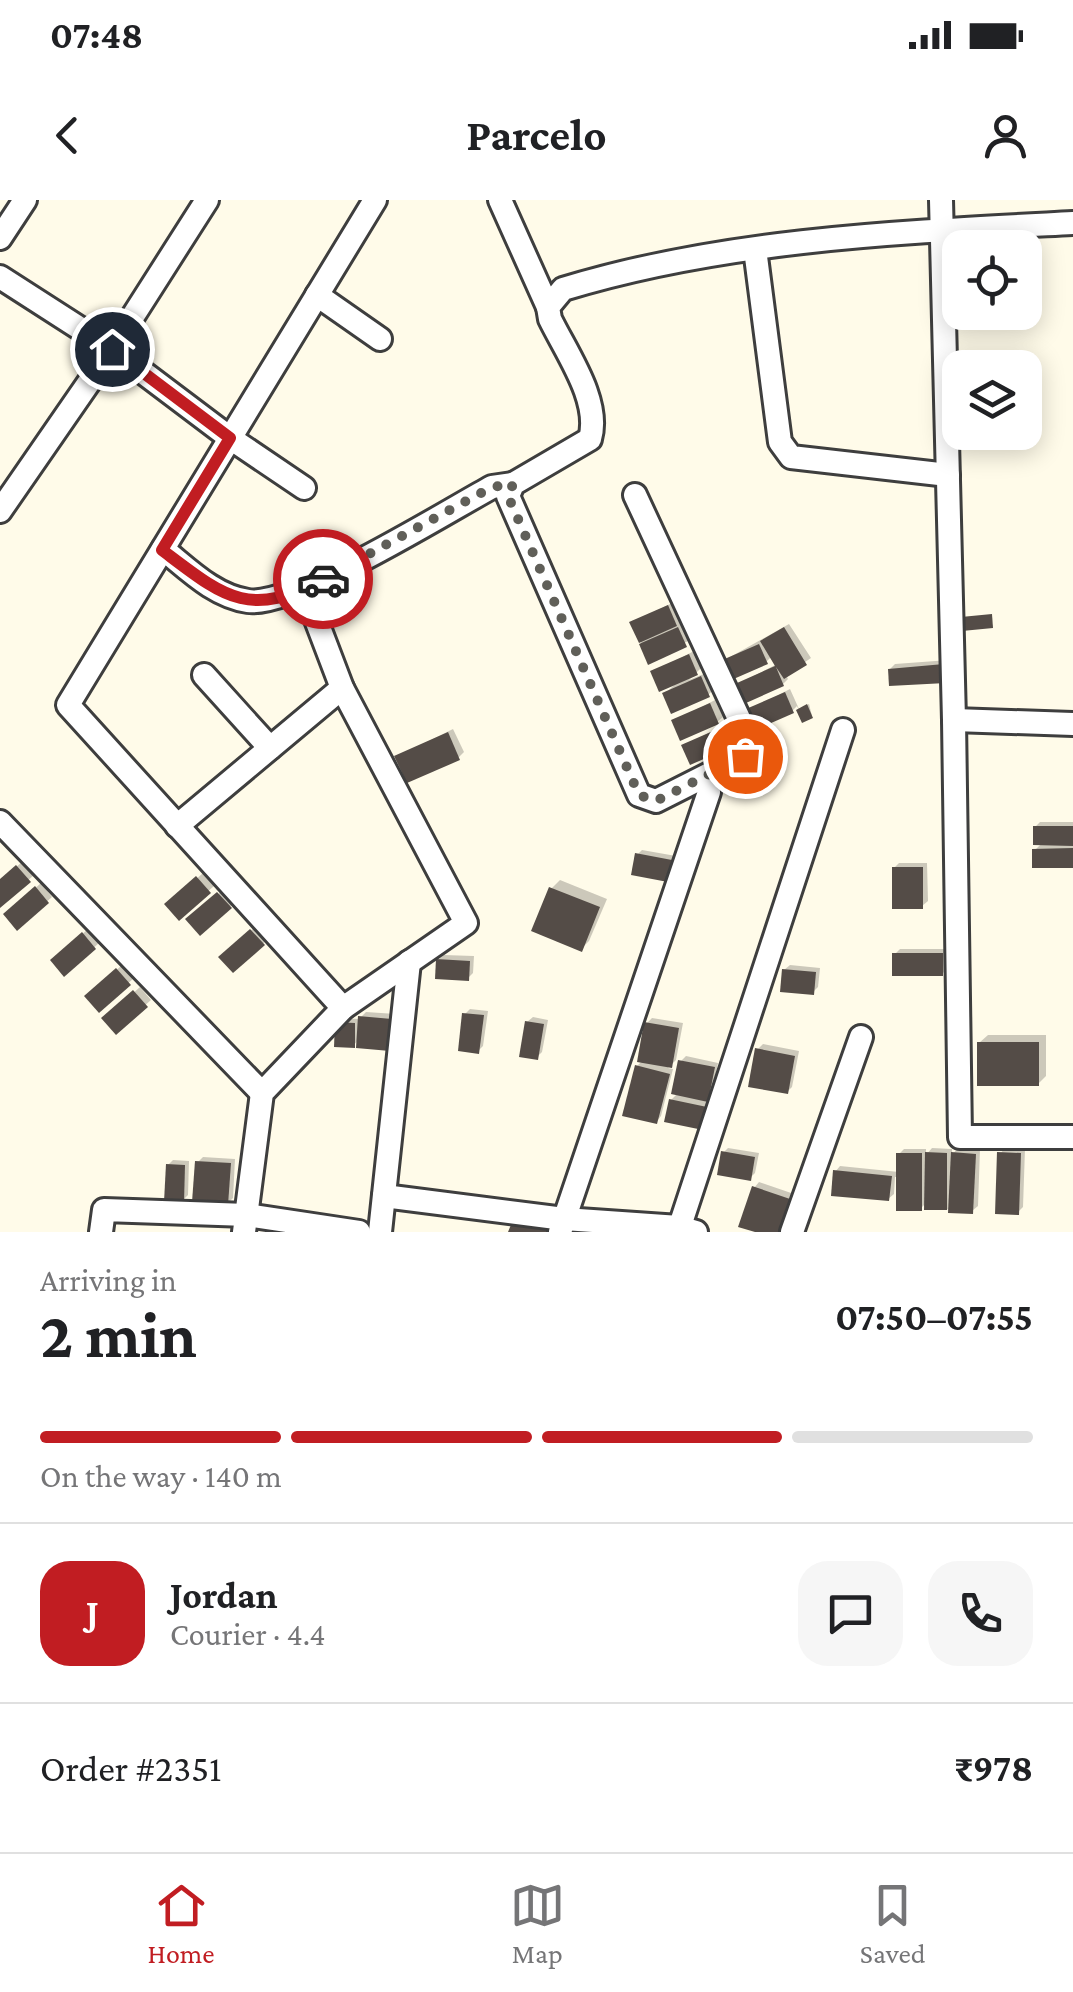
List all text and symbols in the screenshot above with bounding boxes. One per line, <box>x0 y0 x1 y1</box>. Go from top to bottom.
text: 07:48 <box>50 14 143 56</box>
icon: back <box>40 108 95 163</box>
icon: person <box>978 108 1033 163</box>
text: Parcelo <box>466 110 607 160</box>
map controls <box>942 230 1042 450</box>
button: locate <box>942 230 1042 330</box>
pin <box>70 307 155 392</box>
icon: home <box>85 322 140 377</box>
button: layers <box>942 350 1042 450</box>
courier <box>273 529 373 629</box>
icon: car <box>296 552 351 607</box>
pin <box>703 714 788 799</box>
icon: bag <box>718 729 773 784</box>
text: Arriving in <box>40 1262 177 1298</box>
text: 07:50–07:55 <box>835 1296 1033 1338</box>
text: 2 min <box>40 1299 197 1371</box>
text: On the way · 140 m <box>40 1458 282 1494</box>
button: chat <box>798 1561 903 1666</box>
button: phone <box>928 1561 1033 1666</box>
text: Jordan <box>170 1574 278 1616</box>
text: J <box>86 1592 99 1634</box>
text: Courier · 4.4 <box>170 1616 326 1652</box>
text: Order #2351 <box>40 1747 222 1789</box>
text: ₹978 <box>954 1747 1033 1789</box>
tab: Home <box>148 1878 215 1969</box>
tab: Map <box>510 1878 565 1969</box>
tab: Saved <box>860 1878 925 1969</box>

